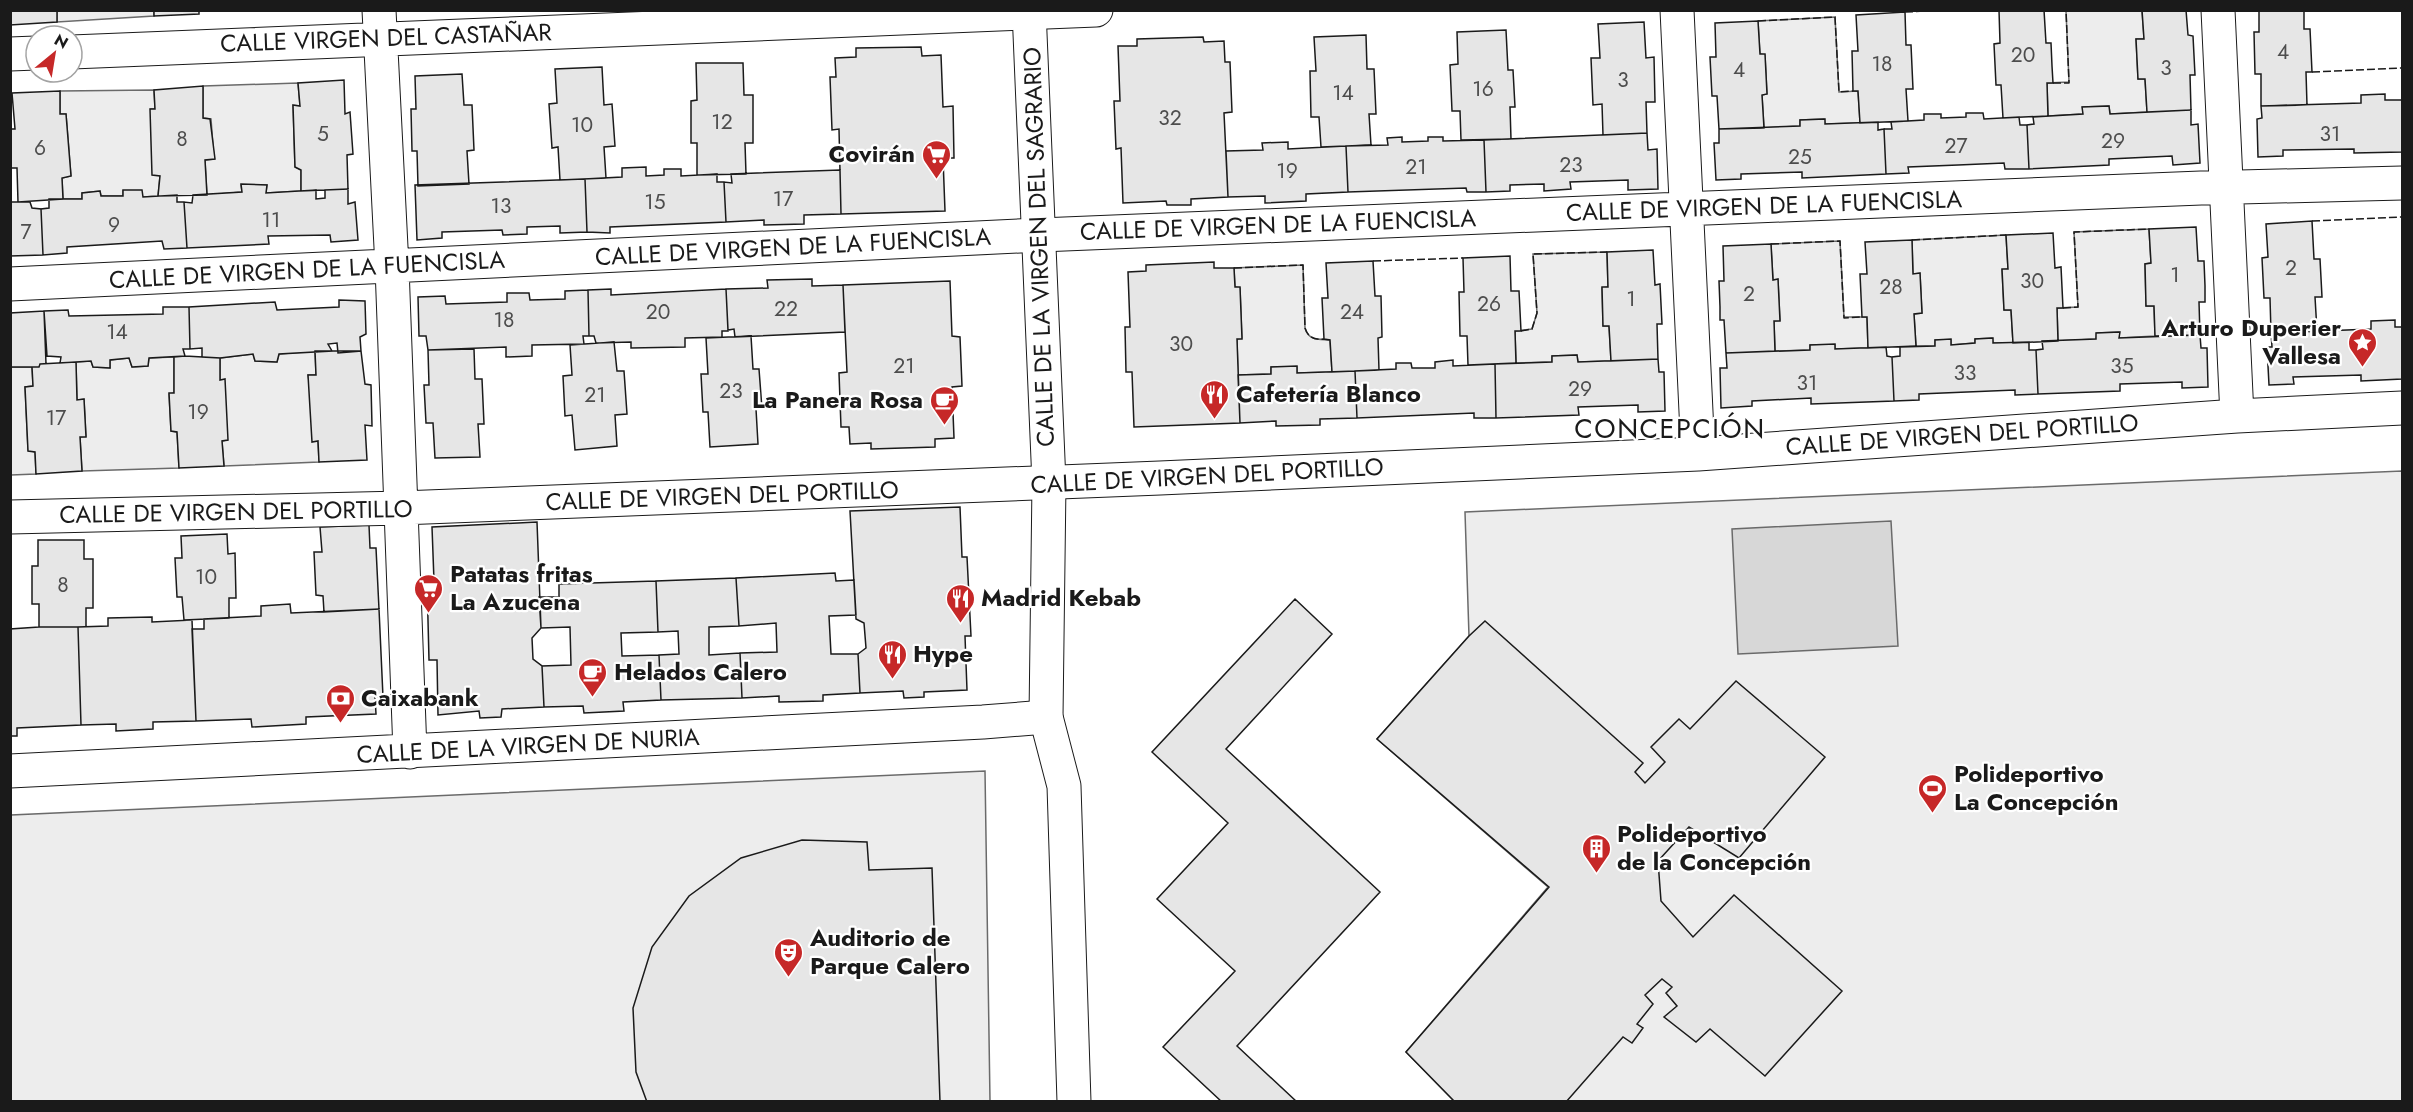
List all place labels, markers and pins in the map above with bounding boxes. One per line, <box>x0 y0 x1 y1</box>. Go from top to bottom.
place label: Covirán <box>828 136 915 171</box>
supermarket icon: Covirán <box>920 138 952 180</box>
place label: Arturo Duperier Vallesa <box>2160 310 2341 373</box>
place icon: Arturo Duperier Vallesa <box>2346 326 2378 368</box>
place label: Cafetería Blanco <box>1236 376 1421 411</box>
restaurant icon: Cafetería Blanco <box>1199 378 1231 420</box>
place label: La Panera Rosa <box>752 382 923 417</box>
cafe icon: La Panera Rosa <box>928 384 960 426</box>
place label: Patatas fritas La Azucena <box>450 556 593 619</box>
supermarket icon: Patatas fritas La Azucena <box>413 572 445 614</box>
place label: Madrid Kebab <box>981 580 1141 615</box>
restaurant icon: Madrid Kebab <box>944 582 976 624</box>
place label: Hype <box>913 636 973 671</box>
restaurant icon: Hype <box>876 638 908 680</box>
place label: Helados Calero <box>614 654 787 689</box>
cafe icon: Helados Calero <box>577 656 609 698</box>
place label: Caixabank <box>361 680 479 715</box>
bank icon: Caixabank <box>324 682 356 724</box>
place label: Polideportivo La Concepción <box>1954 756 2118 819</box>
sports icon: Polideportivo La Concepción <box>1917 772 1949 814</box>
place label: Polideportivo de la Concepción <box>1617 816 1811 879</box>
building icon: Polideportivo de la Concepción <box>1580 832 1612 874</box>
place label: Auditorio de Parque Calero <box>809 920 970 983</box>
theatre icon: Auditorio de Parque Calero <box>773 936 805 978</box>

